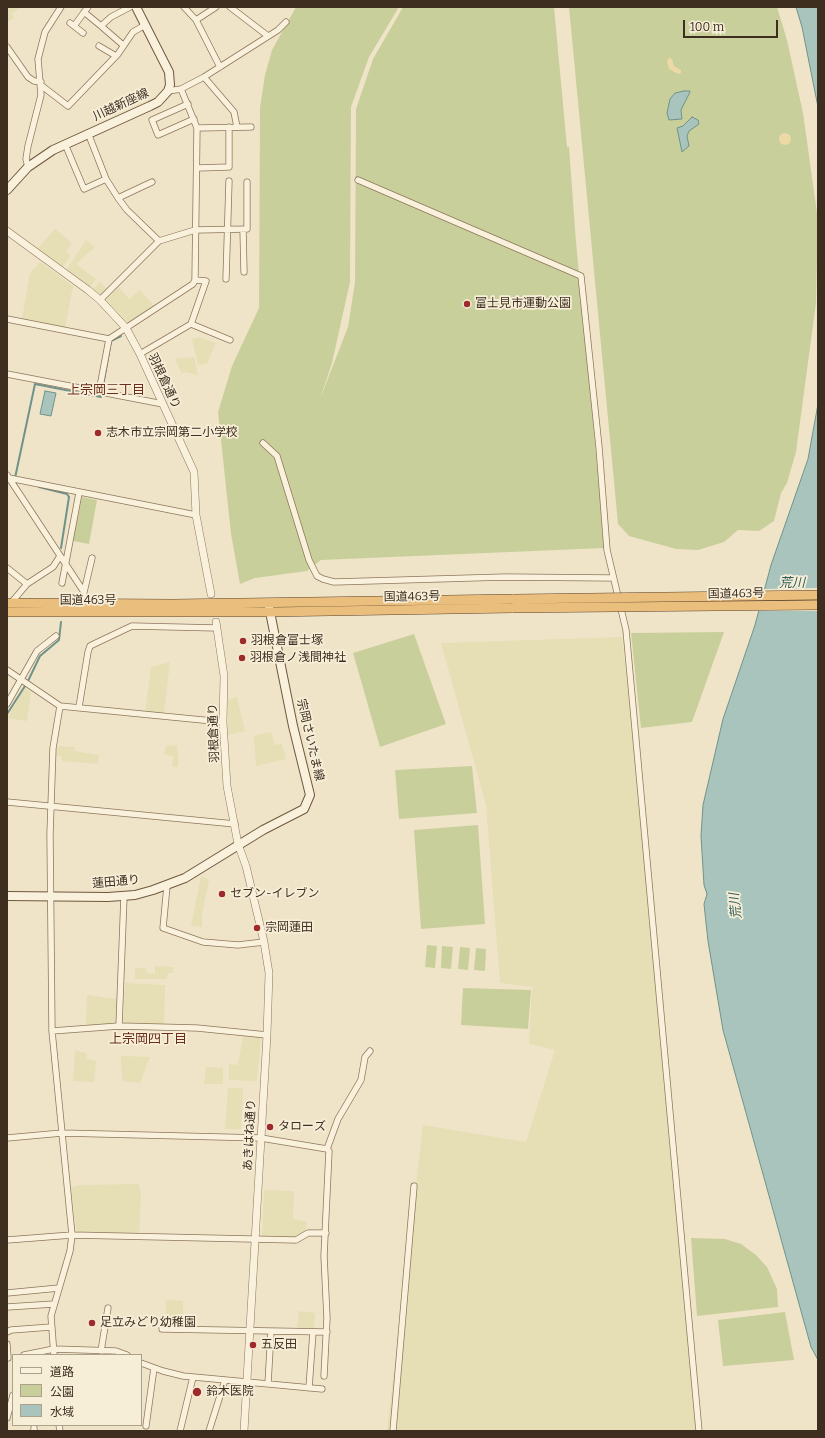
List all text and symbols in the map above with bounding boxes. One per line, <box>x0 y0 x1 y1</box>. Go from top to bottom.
scale bar <box>685 12 780 38</box>
text: 100 m <box>690 20 724 34</box>
street label: 川越新座線 <box>91 86 151 124</box>
place label: 富士見市運動公園 <box>475 297 571 311</box>
marker: 富士見市運動公園 <box>462 299 472 309</box>
street label: 羽根倉通り <box>145 351 183 411</box>
district label: 上宗岡三丁目 <box>67 382 145 398</box>
place label: 志木市立宗岡第二小学校 <box>106 426 238 440</box>
marker: 志木市立宗岡第二小学校 <box>93 428 103 438</box>
water label: 荒川 <box>779 575 805 591</box>
street label: 国道463号 <box>708 586 764 602</box>
street label: 国道463号 <box>384 589 440 605</box>
street label: 国道463号 <box>60 594 116 608</box>
place label: 羽根倉富士塚 <box>251 634 323 648</box>
marker: 羽根倉富士塚 <box>238 636 248 646</box>
place label: 羽根倉ノ浅間神社 <box>250 651 346 665</box>
marker: 羽根倉ノ浅間神社 <box>237 653 247 663</box>
street label: 宗岡さいたま線 <box>294 697 326 783</box>
street label: 羽根倉通り <box>206 703 222 763</box>
street label: 蓮田通り <box>91 873 141 891</box>
place label: セブン-イレブン <box>230 887 319 901</box>
marker: セブン-イレブン <box>217 889 227 899</box>
water label: 荒川 <box>727 892 745 920</box>
place label: 宗岡蓮田 <box>265 921 313 935</box>
marker: 宗岡蓮田 <box>252 923 262 933</box>
district label: 上宗岡四丁目 <box>109 1031 187 1047</box>
street label: あきはね通り <box>241 1099 259 1171</box>
place label: タローズ <box>278 1120 326 1134</box>
marker: タローズ <box>265 1122 275 1132</box>
place label: 足立みどり幼稚園 <box>100 1316 196 1330</box>
marker: 足立みどり幼稚園 <box>87 1318 97 1328</box>
place label: 五反田 <box>261 1338 297 1352</box>
marker: 五反田 <box>248 1340 258 1350</box>
legend <box>12 1354 142 1426</box>
text: 道路 <box>50 1365 74 1379</box>
text: 公園 <box>50 1385 74 1399</box>
place label: 鈴木医院 <box>206 1385 254 1399</box>
marker: 鈴木医院 <box>191 1386 203 1398</box>
text: 水域 <box>50 1405 74 1419</box>

